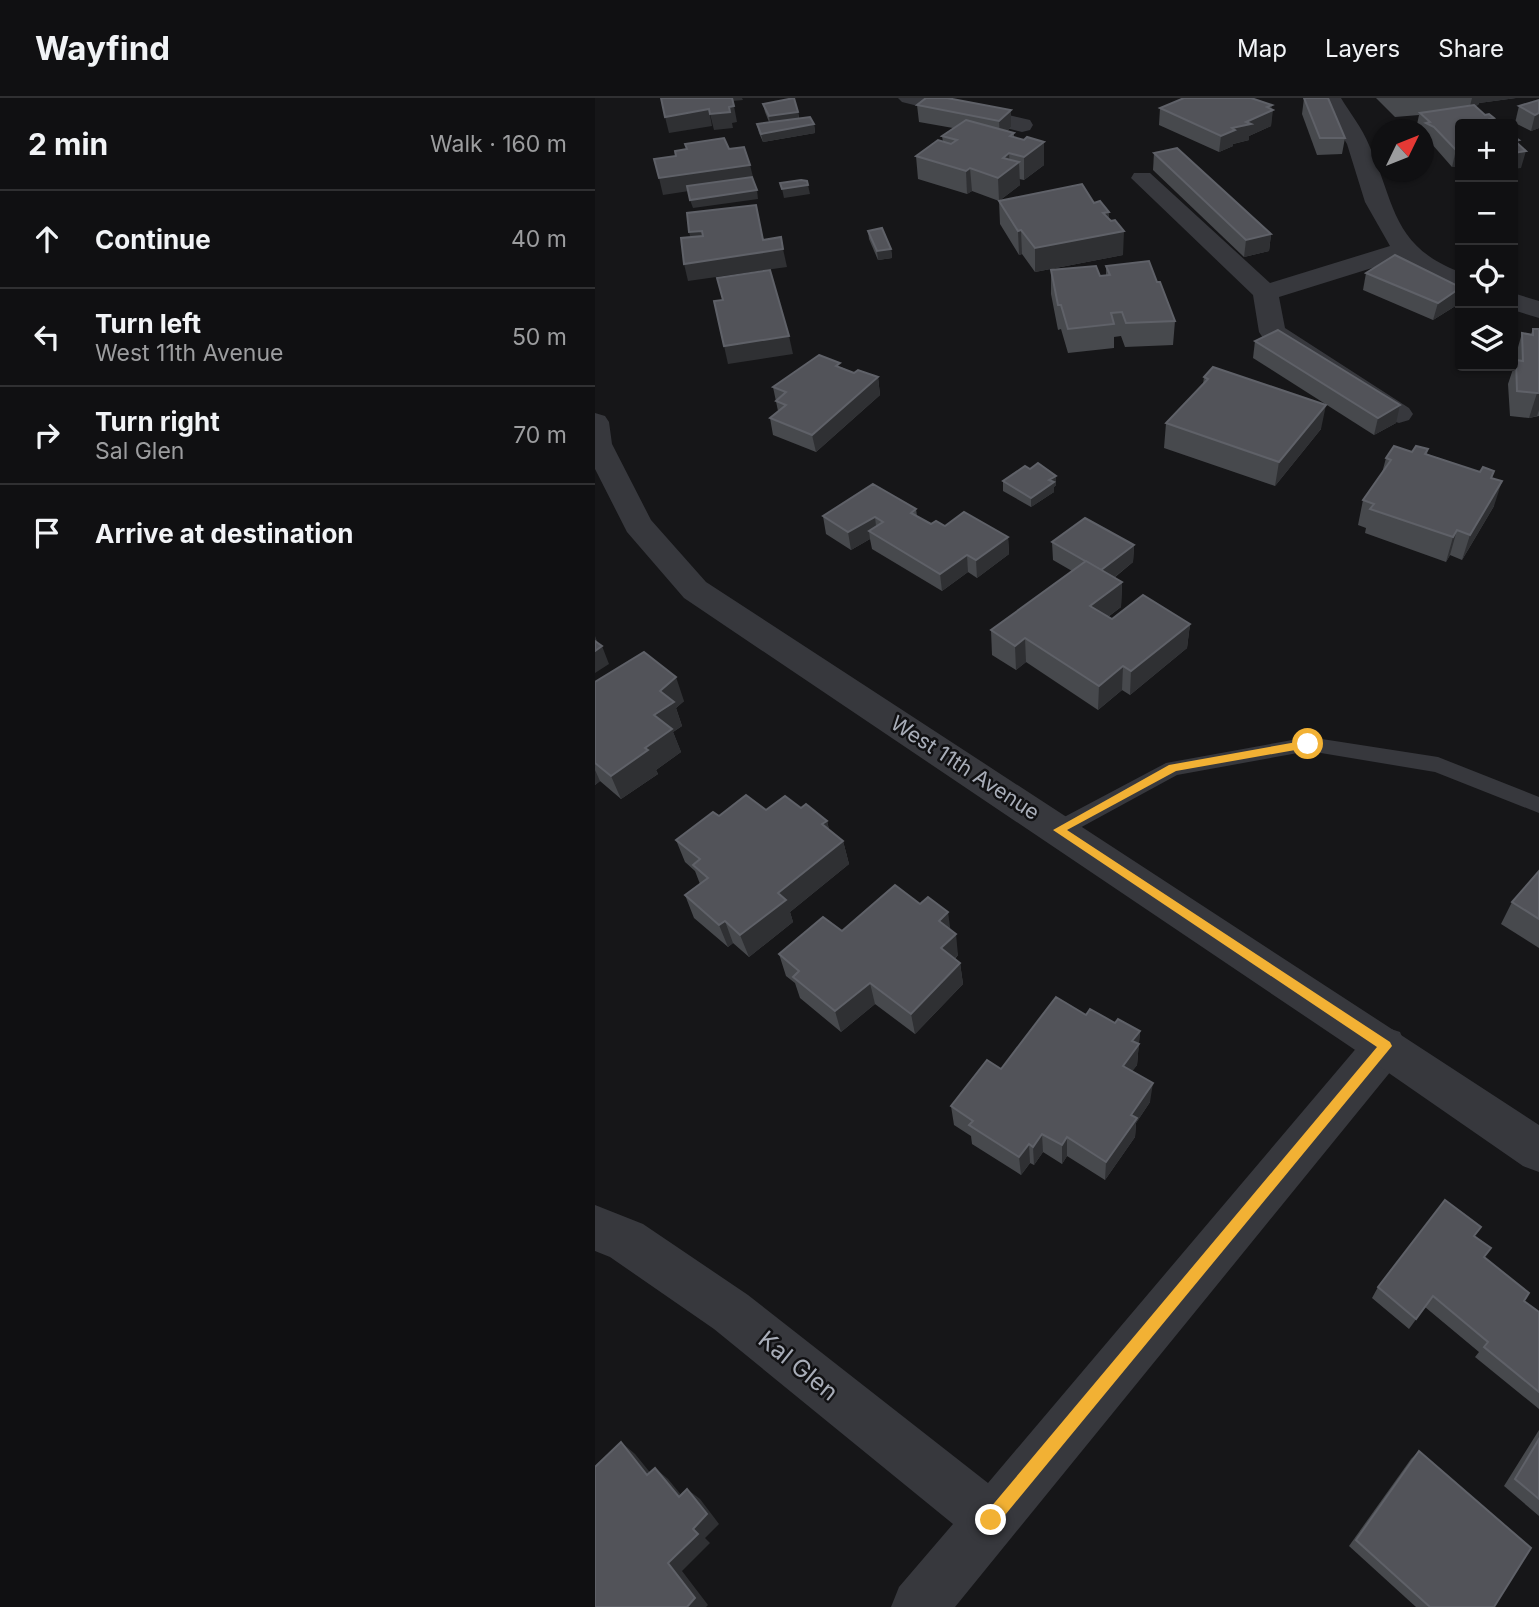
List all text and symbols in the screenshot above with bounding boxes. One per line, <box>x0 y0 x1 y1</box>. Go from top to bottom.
text: Wayfind <box>35 28 170 68</box>
text: Map <box>1237 34 1287 63</box>
text: Layers <box>1325 34 1400 63</box>
text: Share <box>1438 34 1504 63</box>
north arrow <box>1371 119 1434 182</box>
map controls <box>1455 119 1518 371</box>
button: + <box>1455 119 1518 182</box>
text: 2 min <box>28 126 108 162</box>
text: Walk · 160 m <box>430 130 567 158</box>
button: − <box>1455 182 1518 245</box>
icon: ahead <box>28 220 66 258</box>
text: Continue <box>95 224 211 255</box>
text: 40 m <box>511 225 567 253</box>
button: locate <box>1455 245 1518 308</box>
text: Turn left <box>95 308 201 339</box>
button: layers <box>1455 308 1518 371</box>
icon: left <box>28 318 66 356</box>
text: 50 m <box>512 323 567 351</box>
text: West 11th Avenue <box>95 339 283 367</box>
text: Turn right <box>95 406 220 437</box>
icon: right <box>28 416 66 454</box>
text: 70 m <box>513 421 567 449</box>
text: Sal Glen <box>95 437 184 465</box>
icon: arrive <box>28 514 66 552</box>
text: Arrive at destination <box>95 518 354 549</box>
street label: West 11th Avenue <box>886 710 1044 825</box>
route start <box>1292 728 1323 759</box>
street label: Kal Glen <box>753 1325 844 1406</box>
route end <box>975 1504 1006 1535</box>

